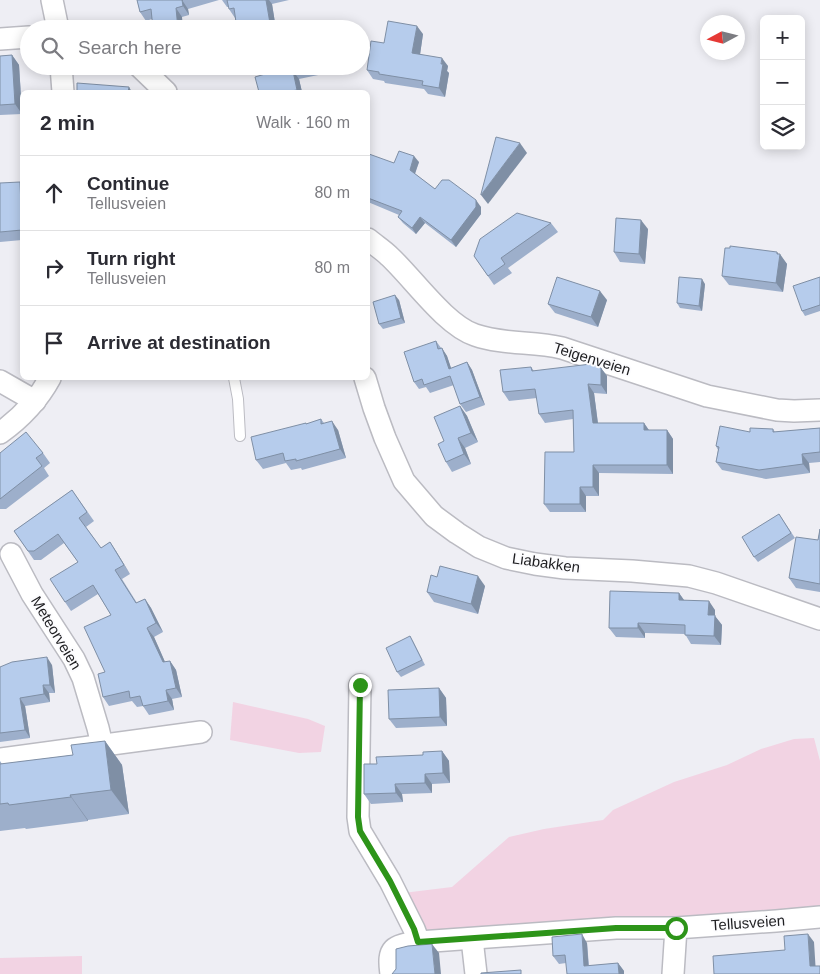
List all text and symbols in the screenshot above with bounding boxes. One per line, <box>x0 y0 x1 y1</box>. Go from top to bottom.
north arrow <box>700 15 745 60</box>
map controls <box>760 15 805 150</box>
button: + <box>760 15 805 60</box>
search box <box>20 20 370 75</box>
icon: search <box>38 34 66 62</box>
text: Search here <box>78 37 182 58</box>
button: − <box>760 60 805 105</box>
button: layers <box>760 105 805 150</box>
text: 2 min <box>40 111 95 134</box>
text: Walk · 160 m <box>256 114 350 131</box>
text: Continue <box>87 173 169 194</box>
icon: ahead <box>40 179 68 207</box>
text: 80 m <box>314 184 350 201</box>
text: Tellusveien <box>87 195 166 212</box>
text: Turn right <box>87 248 175 269</box>
icon: right <box>40 254 68 282</box>
text: 80 m <box>314 259 350 276</box>
text: Tellusveien <box>87 270 166 287</box>
icon: arrive <box>40 329 68 357</box>
text: Arrive at destination <box>87 332 271 353</box>
street label: Teigenveien <box>551 339 633 378</box>
street label: Liabakken <box>511 549 581 576</box>
street label: Meteorveien <box>28 593 85 672</box>
route end <box>349 674 372 697</box>
street label: Tellusveien <box>710 911 786 934</box>
route start <box>665 917 688 940</box>

